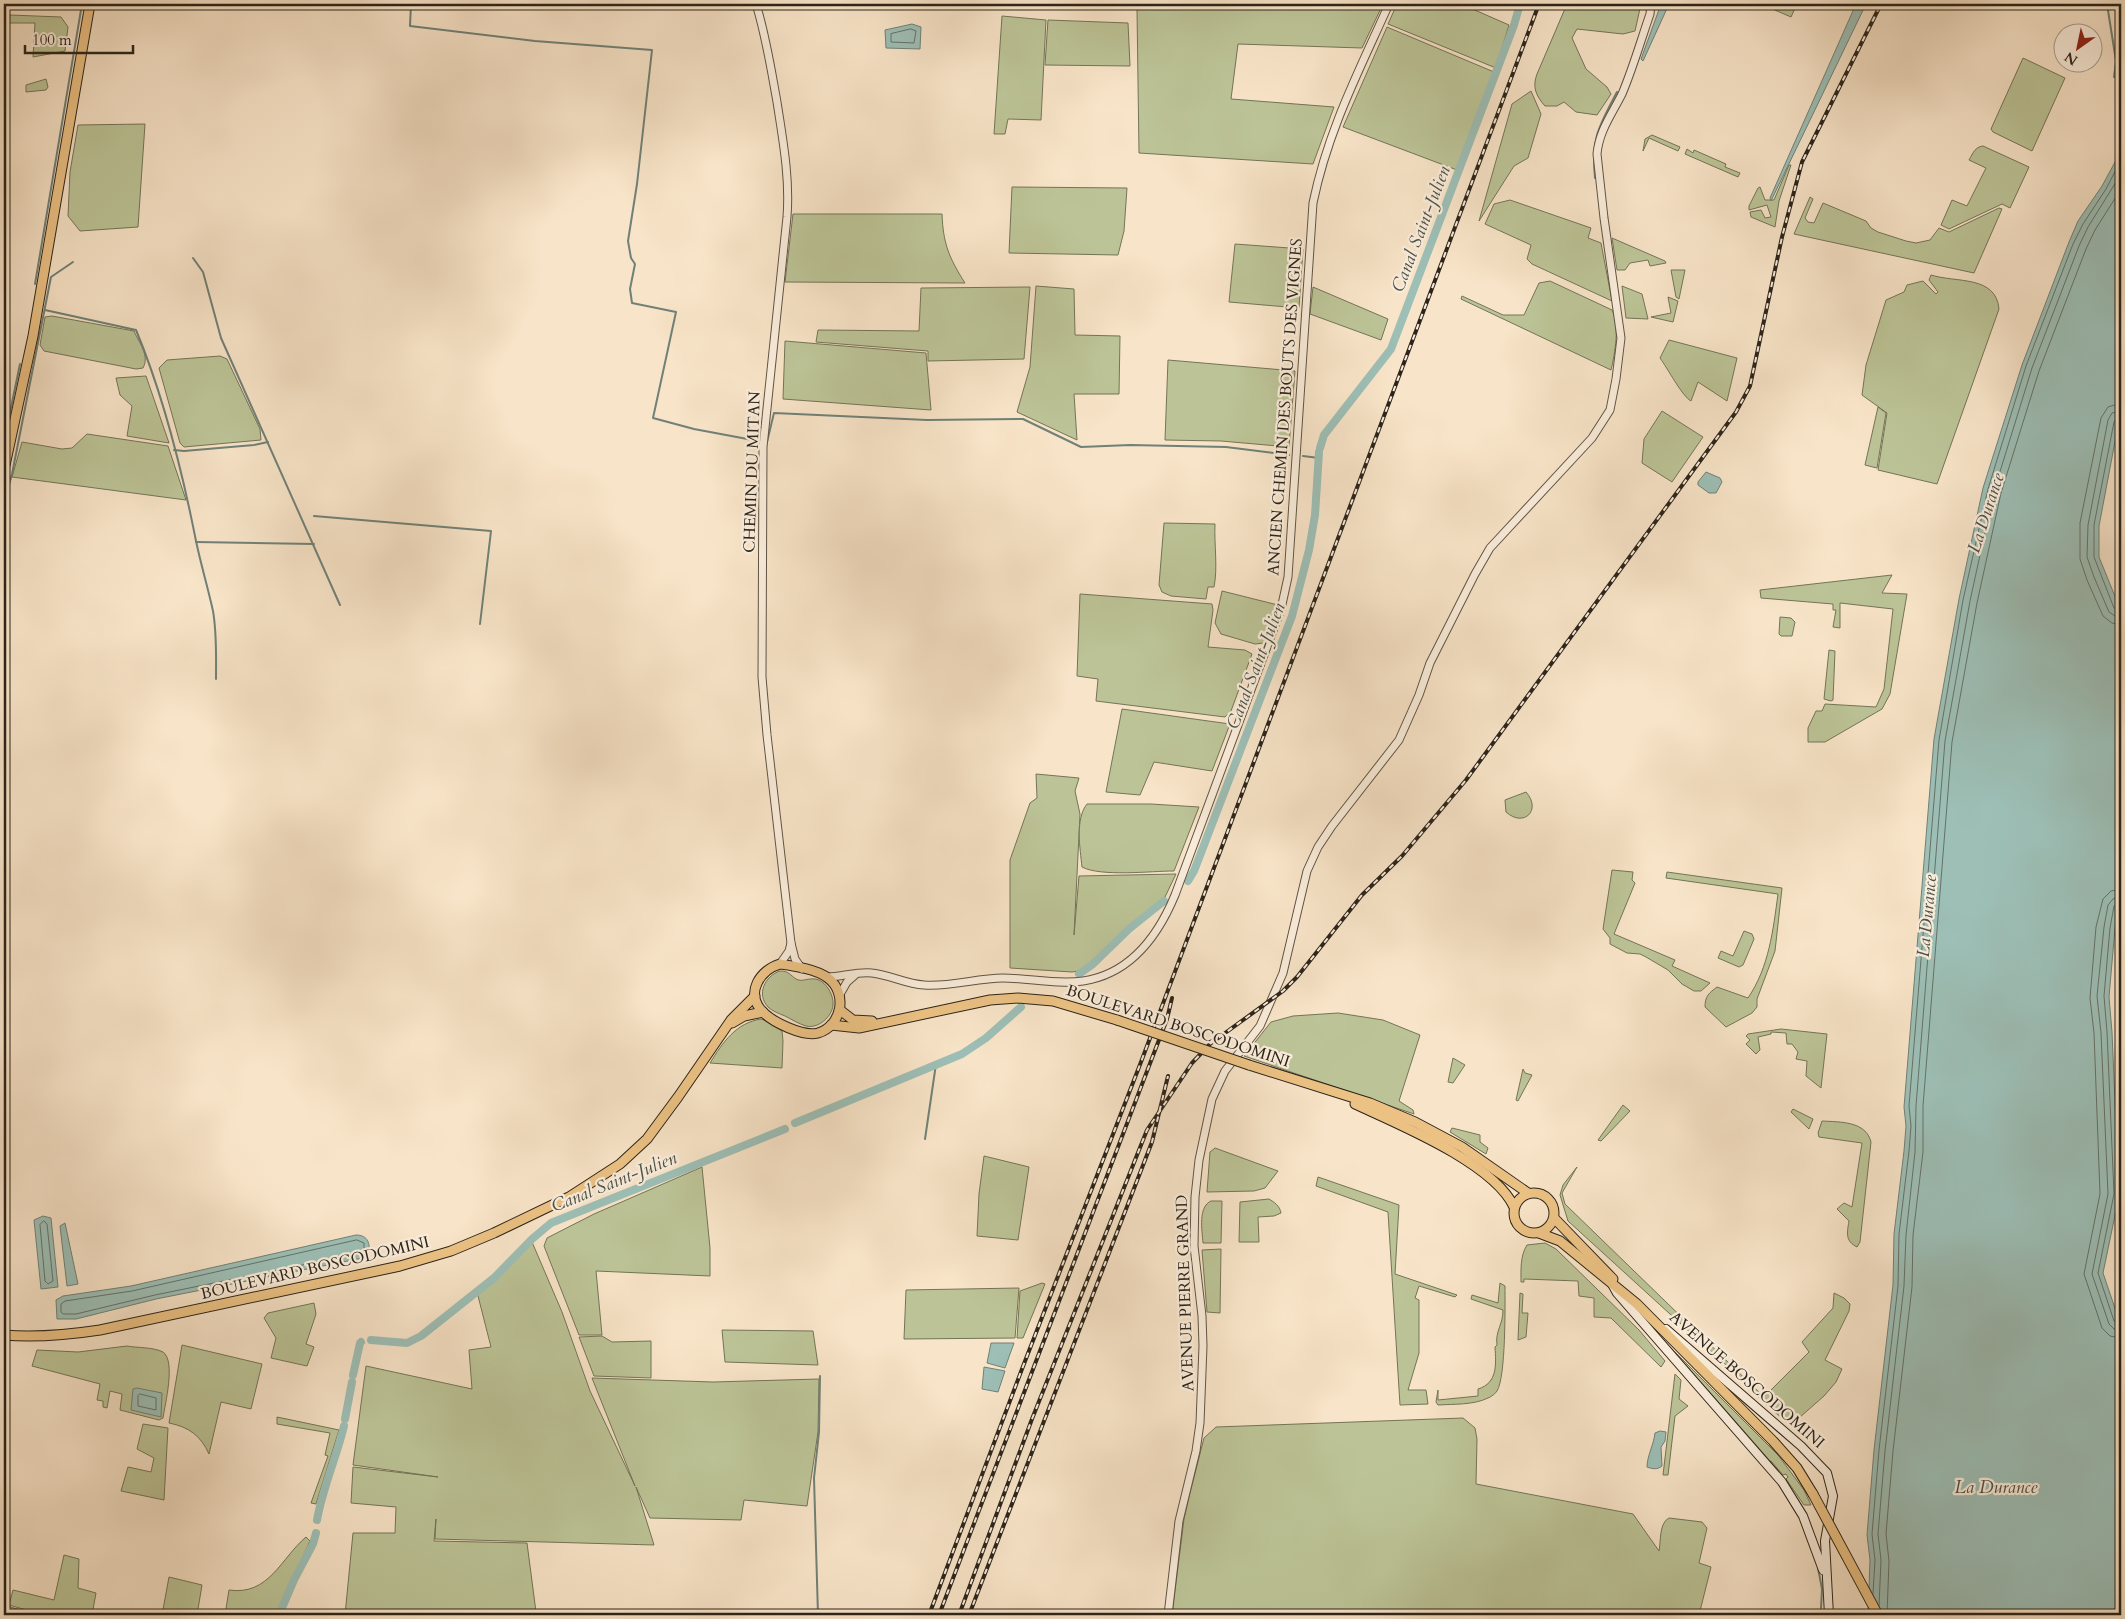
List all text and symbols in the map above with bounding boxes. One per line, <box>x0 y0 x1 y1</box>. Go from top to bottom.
scale bar <box>25 22 132 54</box>
north arrow <box>2052 22 2102 72</box>
text: 100 m <box>32 30 72 50</box>
text: N <box>2061 47 2081 70</box>
water label: Canal Saint-Julien <box>1385 162 1457 296</box>
street label: ANCIEN CHEMIN DES BOUTS DES VIGNES <box>1262 238 1308 576</box>
street label: CHEMIN DU MITAN <box>738 391 766 553</box>
water label: La Durance <box>1961 469 2011 556</box>
water label: Canal Saint-Julien <box>1220 599 1292 733</box>
water label: La Durance <box>1911 873 1943 958</box>
street label: BOULEVARD BOSCODOMINI <box>1063 979 1293 1073</box>
water label: Canal Saint-Julien <box>547 1145 681 1219</box>
street label: AVENUE PIERRE GRAND <box>1171 1194 1199 1392</box>
street label: BOULEVARD BOSCODOMINI <box>198 1231 432 1305</box>
street label: AVENUE BOSCODOMINI <box>1665 1306 1829 1454</box>
water label: La Durance <box>1955 1475 2038 1500</box>

